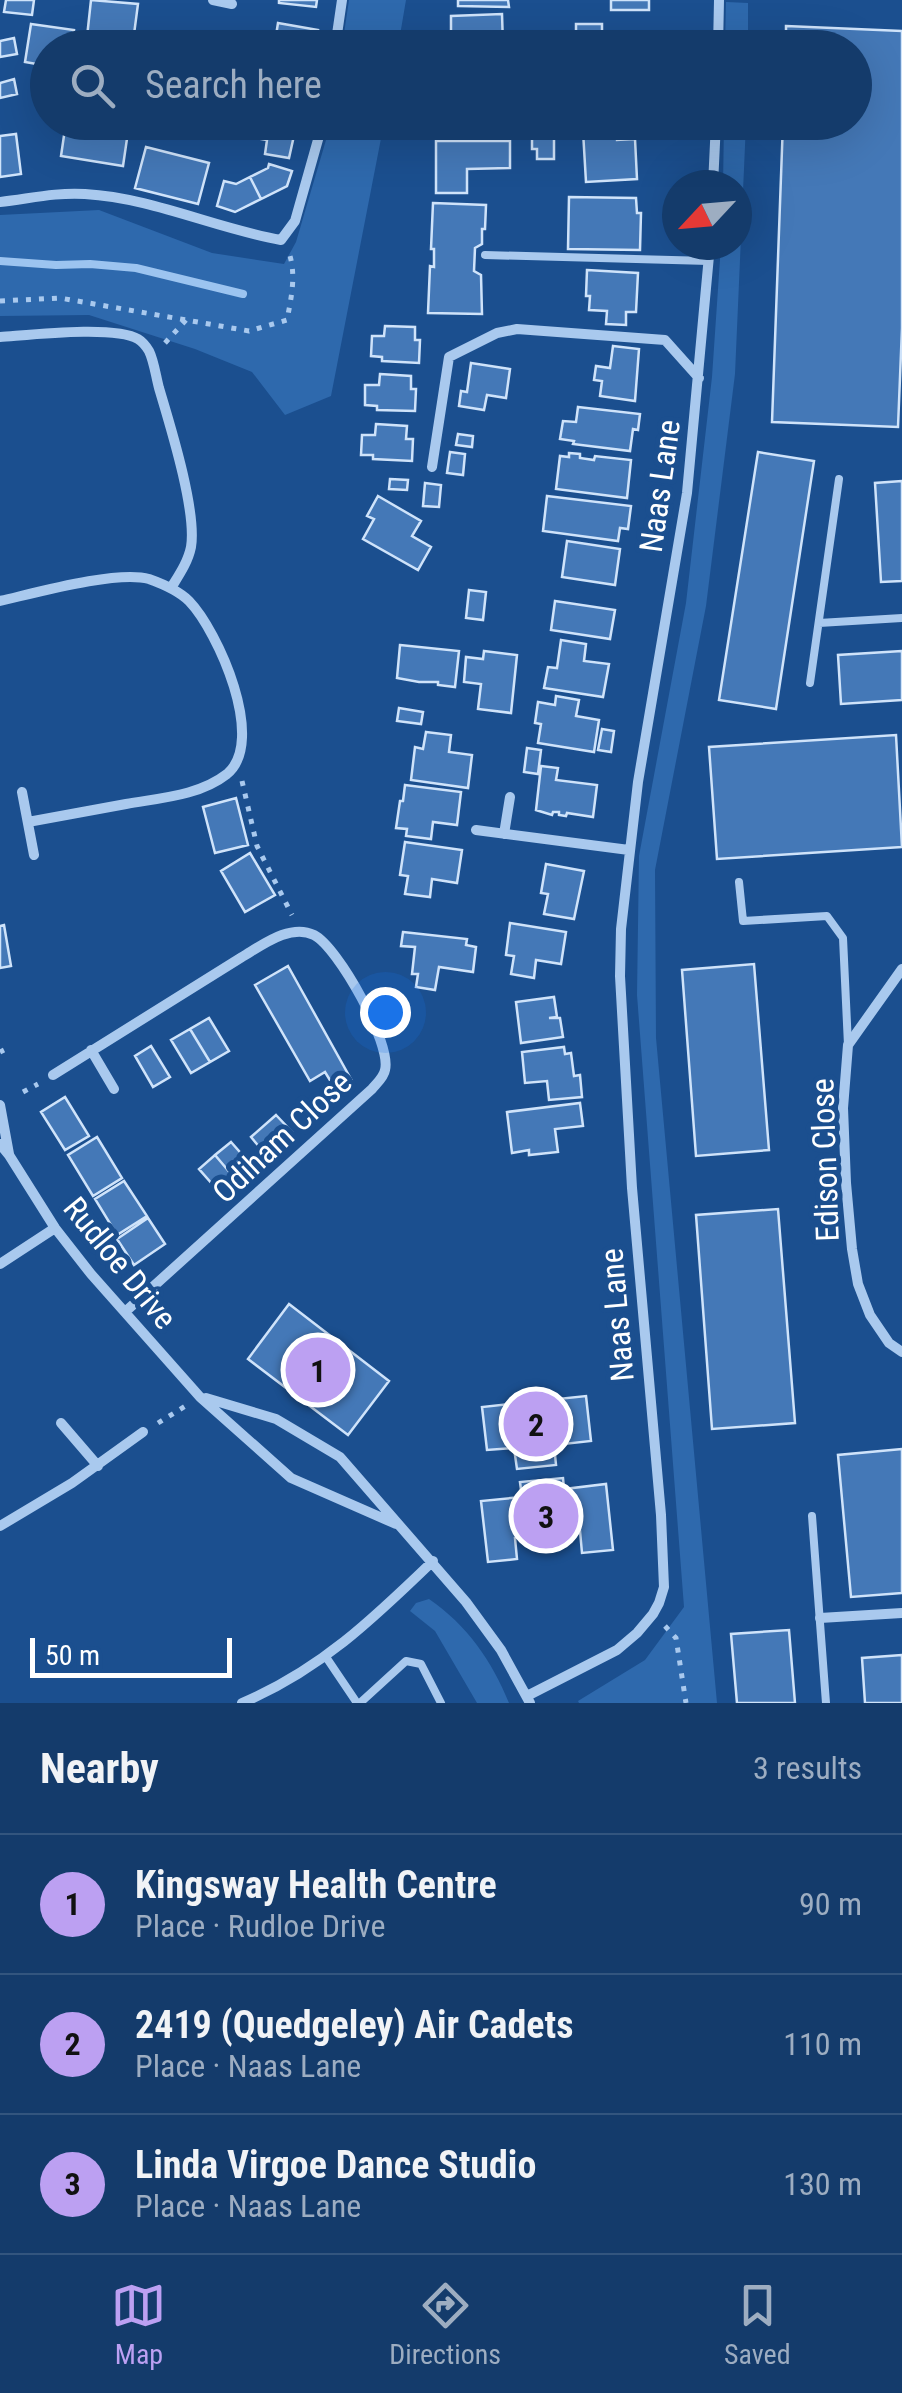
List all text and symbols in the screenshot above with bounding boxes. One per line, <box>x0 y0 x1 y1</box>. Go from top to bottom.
search box <box>30 30 872 140</box>
icon: search <box>65 58 120 113</box>
text: Search here <box>145 63 322 107</box>
north arrow <box>662 170 752 260</box>
street label: Naas Lane <box>632 417 688 555</box>
your location <box>360 987 411 1038</box>
street label: Odiham Close <box>205 1063 359 1211</box>
street label: Edison Close <box>803 1078 847 1242</box>
street label: Rudloe Drive <box>56 1190 184 1336</box>
street label: Naas Lane <box>592 1247 642 1383</box>
pin: 1 <box>286 1332 350 1408</box>
pin: 2 <box>504 1386 568 1462</box>
pin: 3 <box>514 1478 578 1554</box>
scale bar <box>30 1633 232 1678</box>
text: 50 m <box>45 1639 100 1672</box>
text: Nearby <box>40 1744 159 1793</box>
text: 3 results <box>753 1749 862 1787</box>
text: Kingsway Health Centre <box>135 1863 497 1907</box>
text: 1 <box>64 1885 81 1923</box>
text: 90 m <box>799 1885 862 1923</box>
text: Place · Rudloe Drive <box>135 1907 386 1945</box>
text: 2419 (Quedgeley) Air Cadets <box>135 2003 573 2047</box>
text: 2 <box>64 2025 81 2063</box>
text: 110 m <box>783 2025 862 2063</box>
text: Place · Naas Lane <box>135 2047 361 2085</box>
text: Linda Virgoe Dance Studio <box>135 2143 536 2187</box>
text: 3 <box>64 2165 81 2203</box>
text: 130 m <box>783 2165 862 2203</box>
text: Place · Naas Lane <box>135 2187 361 2225</box>
tab: Map <box>111 2278 166 2371</box>
tab: Directions <box>389 2278 501 2371</box>
tab: Saved <box>724 2278 791 2371</box>

